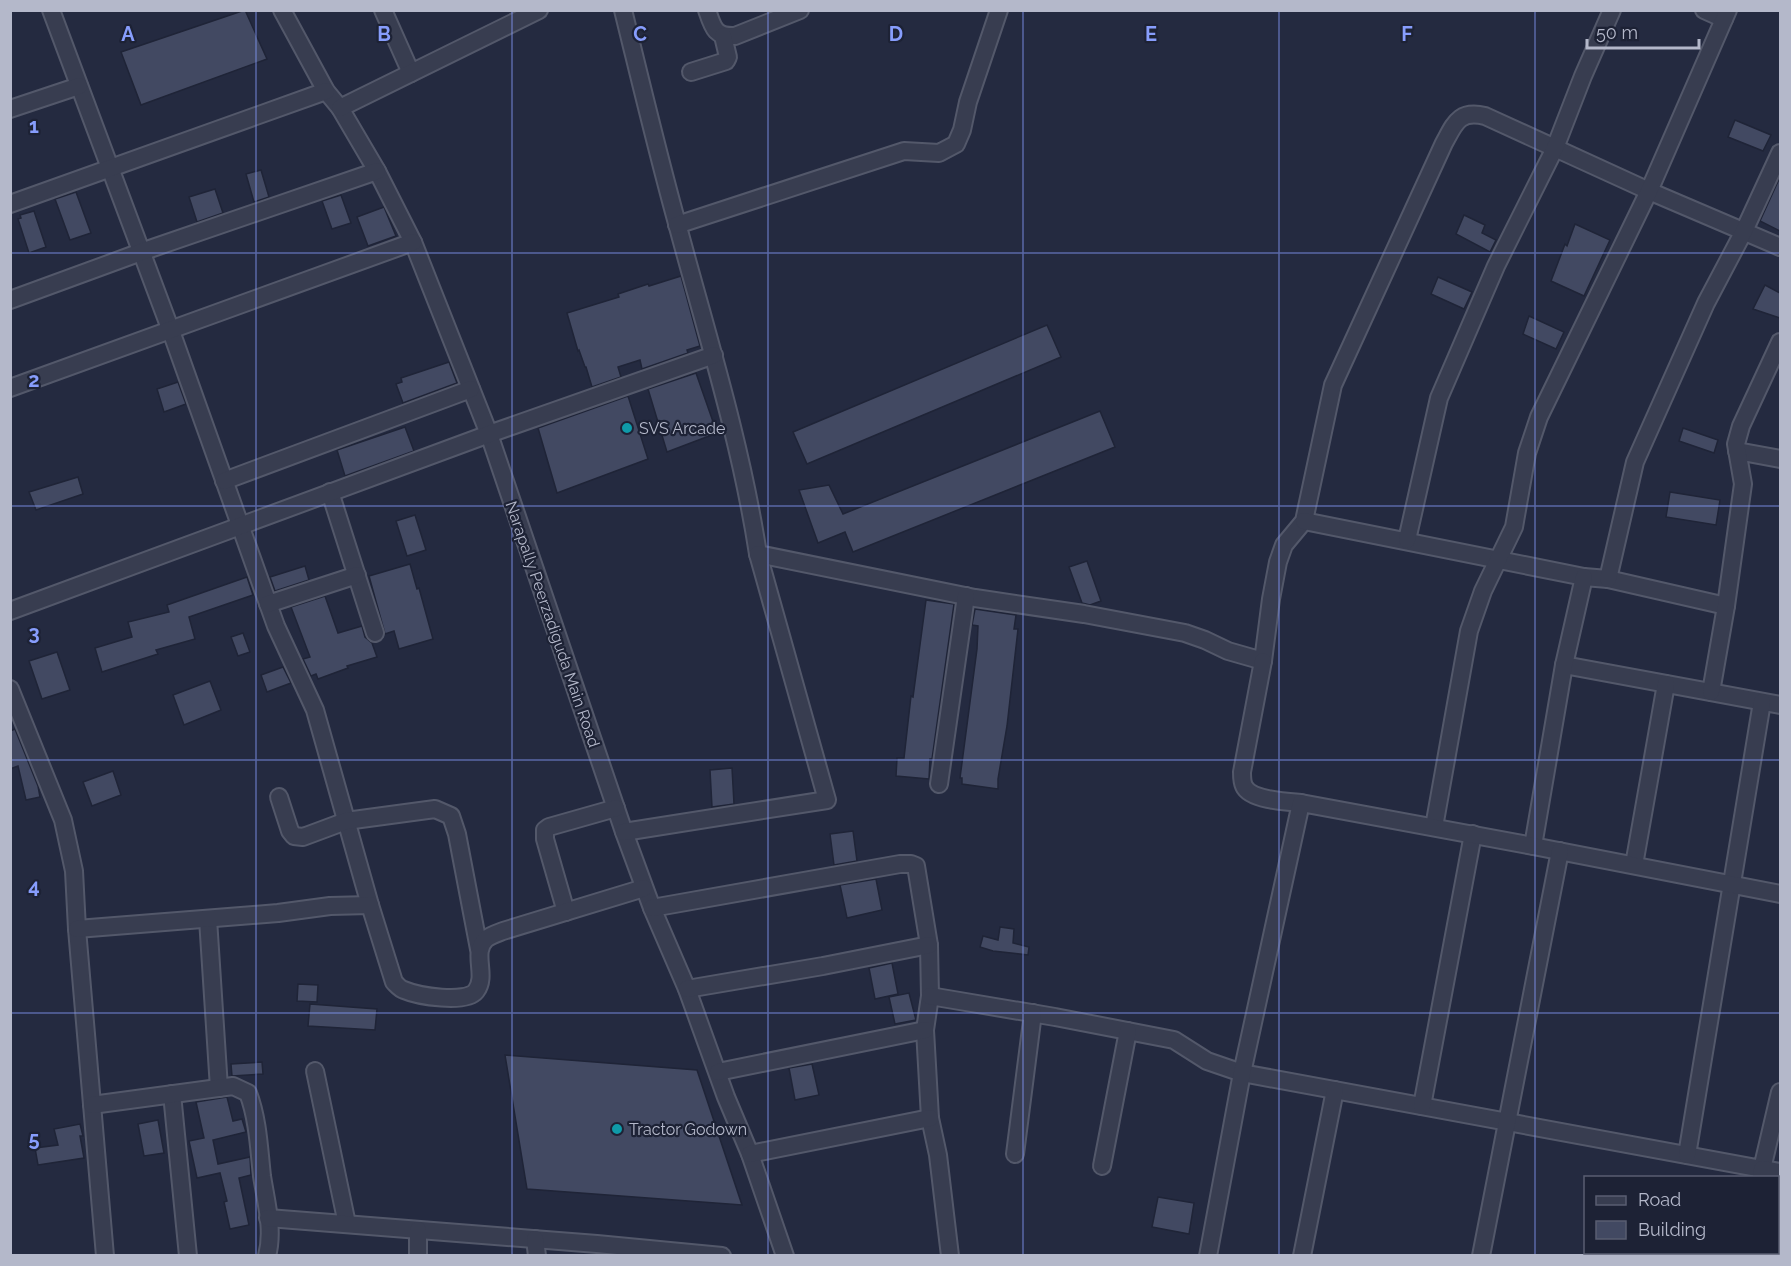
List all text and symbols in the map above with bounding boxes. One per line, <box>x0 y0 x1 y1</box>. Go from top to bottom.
scale bar <box>1587 12 1700 50</box>
text: A <box>121 22 135 46</box>
text: B <box>377 22 391 46</box>
text: C <box>633 22 647 46</box>
text: D <box>889 22 903 46</box>
text: E <box>1145 22 1157 46</box>
text: F <box>1401 22 1413 46</box>
text: 50 m <box>1596 22 1638 43</box>
text: 1 <box>29 114 39 138</box>
text: 2 <box>28 368 40 392</box>
place label: SVS Arcade <box>639 419 725 438</box>
marker: SVS Arcade <box>620 421 634 435</box>
street label: Narapally Peerzadiguda Main Road <box>501 499 604 750</box>
text: 3 <box>28 621 40 645</box>
text: 4 <box>28 874 40 898</box>
place label: Tractor Godown <box>629 1120 747 1139</box>
marker: Tractor Godown <box>610 1122 624 1136</box>
text: 5 <box>28 1127 40 1151</box>
legend <box>1584 1176 1779 1254</box>
text: Road <box>1638 1189 1681 1210</box>
text: Building <box>1638 1219 1706 1240</box>

